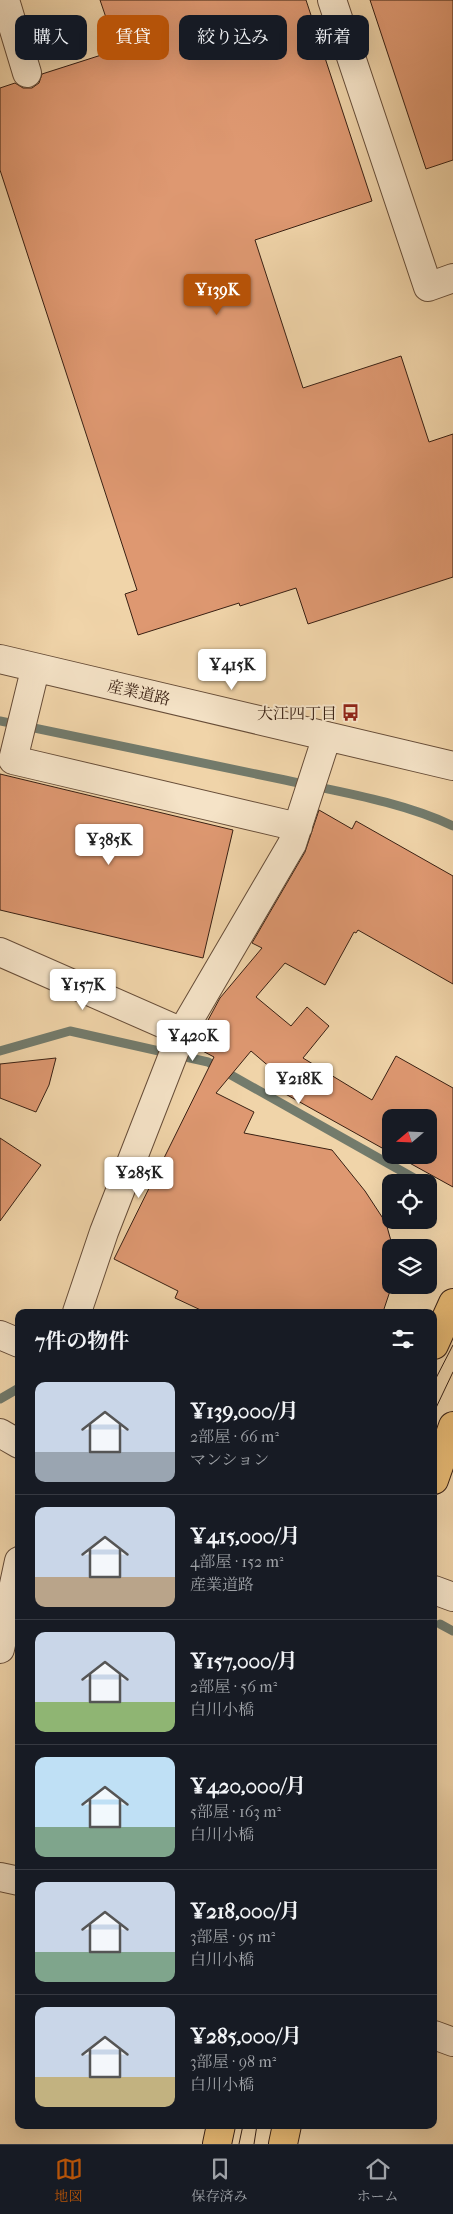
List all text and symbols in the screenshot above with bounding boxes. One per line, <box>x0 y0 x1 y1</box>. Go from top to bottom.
chip: 購入 <box>15 15 87 60</box>
chip: 賃貸 <box>97 15 169 60</box>
chip: 絞り込み <box>179 15 287 60</box>
chip: 新着 <box>297 15 369 60</box>
pin: ¥139K <box>182 274 252 316</box>
text: ¥139K <box>195 280 239 299</box>
pin: ¥415K <box>197 648 267 691</box>
text: ¥415K <box>209 655 255 674</box>
street label: 産業道路 <box>106 676 172 709</box>
bus stop icon: 大江四丁目 <box>341 703 361 723</box>
place label: 大江四丁目 <box>257 704 337 723</box>
pin: ¥385K <box>74 824 144 866</box>
text: ¥385K <box>86 830 132 849</box>
pin: ¥157K <box>48 968 118 1011</box>
text: ¥157K <box>61 975 105 994</box>
pin: ¥420K <box>158 1020 228 1062</box>
text: ¥420K <box>168 1026 218 1045</box>
pin: ¥218K <box>264 1062 334 1105</box>
text: ¥218K <box>276 1069 322 1088</box>
north arrow <box>382 1109 438 1164</box>
map controls <box>382 1109 437 1294</box>
pin: ¥285K <box>104 1156 174 1199</box>
text: ¥285K <box>115 1163 163 1182</box>
button: locate <box>382 1174 437 1229</box>
button: layers <box>382 1239 437 1294</box>
icon: filters <box>389 1325 417 1353</box>
text: 7件の物件 <box>35 1329 129 1353</box>
text: ¥139,000/月 <box>190 1399 299 1423</box>
icon: home <box>75 1402 135 1462</box>
text: 2部屋 · 66 m² <box>190 1427 279 1446</box>
text: マンション <box>190 1450 269 1469</box>
text: ¥415,000/月 <box>190 1524 300 1548</box>
icon: home <box>75 1527 135 1587</box>
text: 4部屋 · 152 m² <box>190 1552 284 1571</box>
text: 産業道路 <box>190 1575 254 1594</box>
text: ¥157,000/月 <box>190 1649 298 1673</box>
icon: home <box>75 1652 135 1712</box>
text: 2部屋 · 56 m² <box>190 1677 277 1696</box>
text: 白川小橋 <box>190 1700 254 1719</box>
text: ¥420,000/月 <box>190 1774 306 1798</box>
icon: home <box>75 1777 135 1837</box>
text: 5部屋 · 163 m² <box>190 1802 281 1821</box>
text: 白川小橋 <box>190 1825 254 1844</box>
text: ¥218,000/月 <box>190 1899 300 1923</box>
icon: home <box>75 1902 135 1962</box>
text: 3部屋 · 95 m² <box>190 1927 275 1946</box>
text: 白川小橋 <box>190 1950 254 1969</box>
text: ¥285,000/月 <box>190 2024 302 2048</box>
icon: home <box>75 2027 135 2087</box>
text: 3部屋 · 98 m² <box>190 2052 276 2071</box>
text: 白川小橋 <box>190 2075 254 2094</box>
tab: 地図 <box>55 2155 83 2205</box>
tab: 保存済み <box>192 2155 248 2205</box>
tab: ホーム <box>357 2155 399 2205</box>

